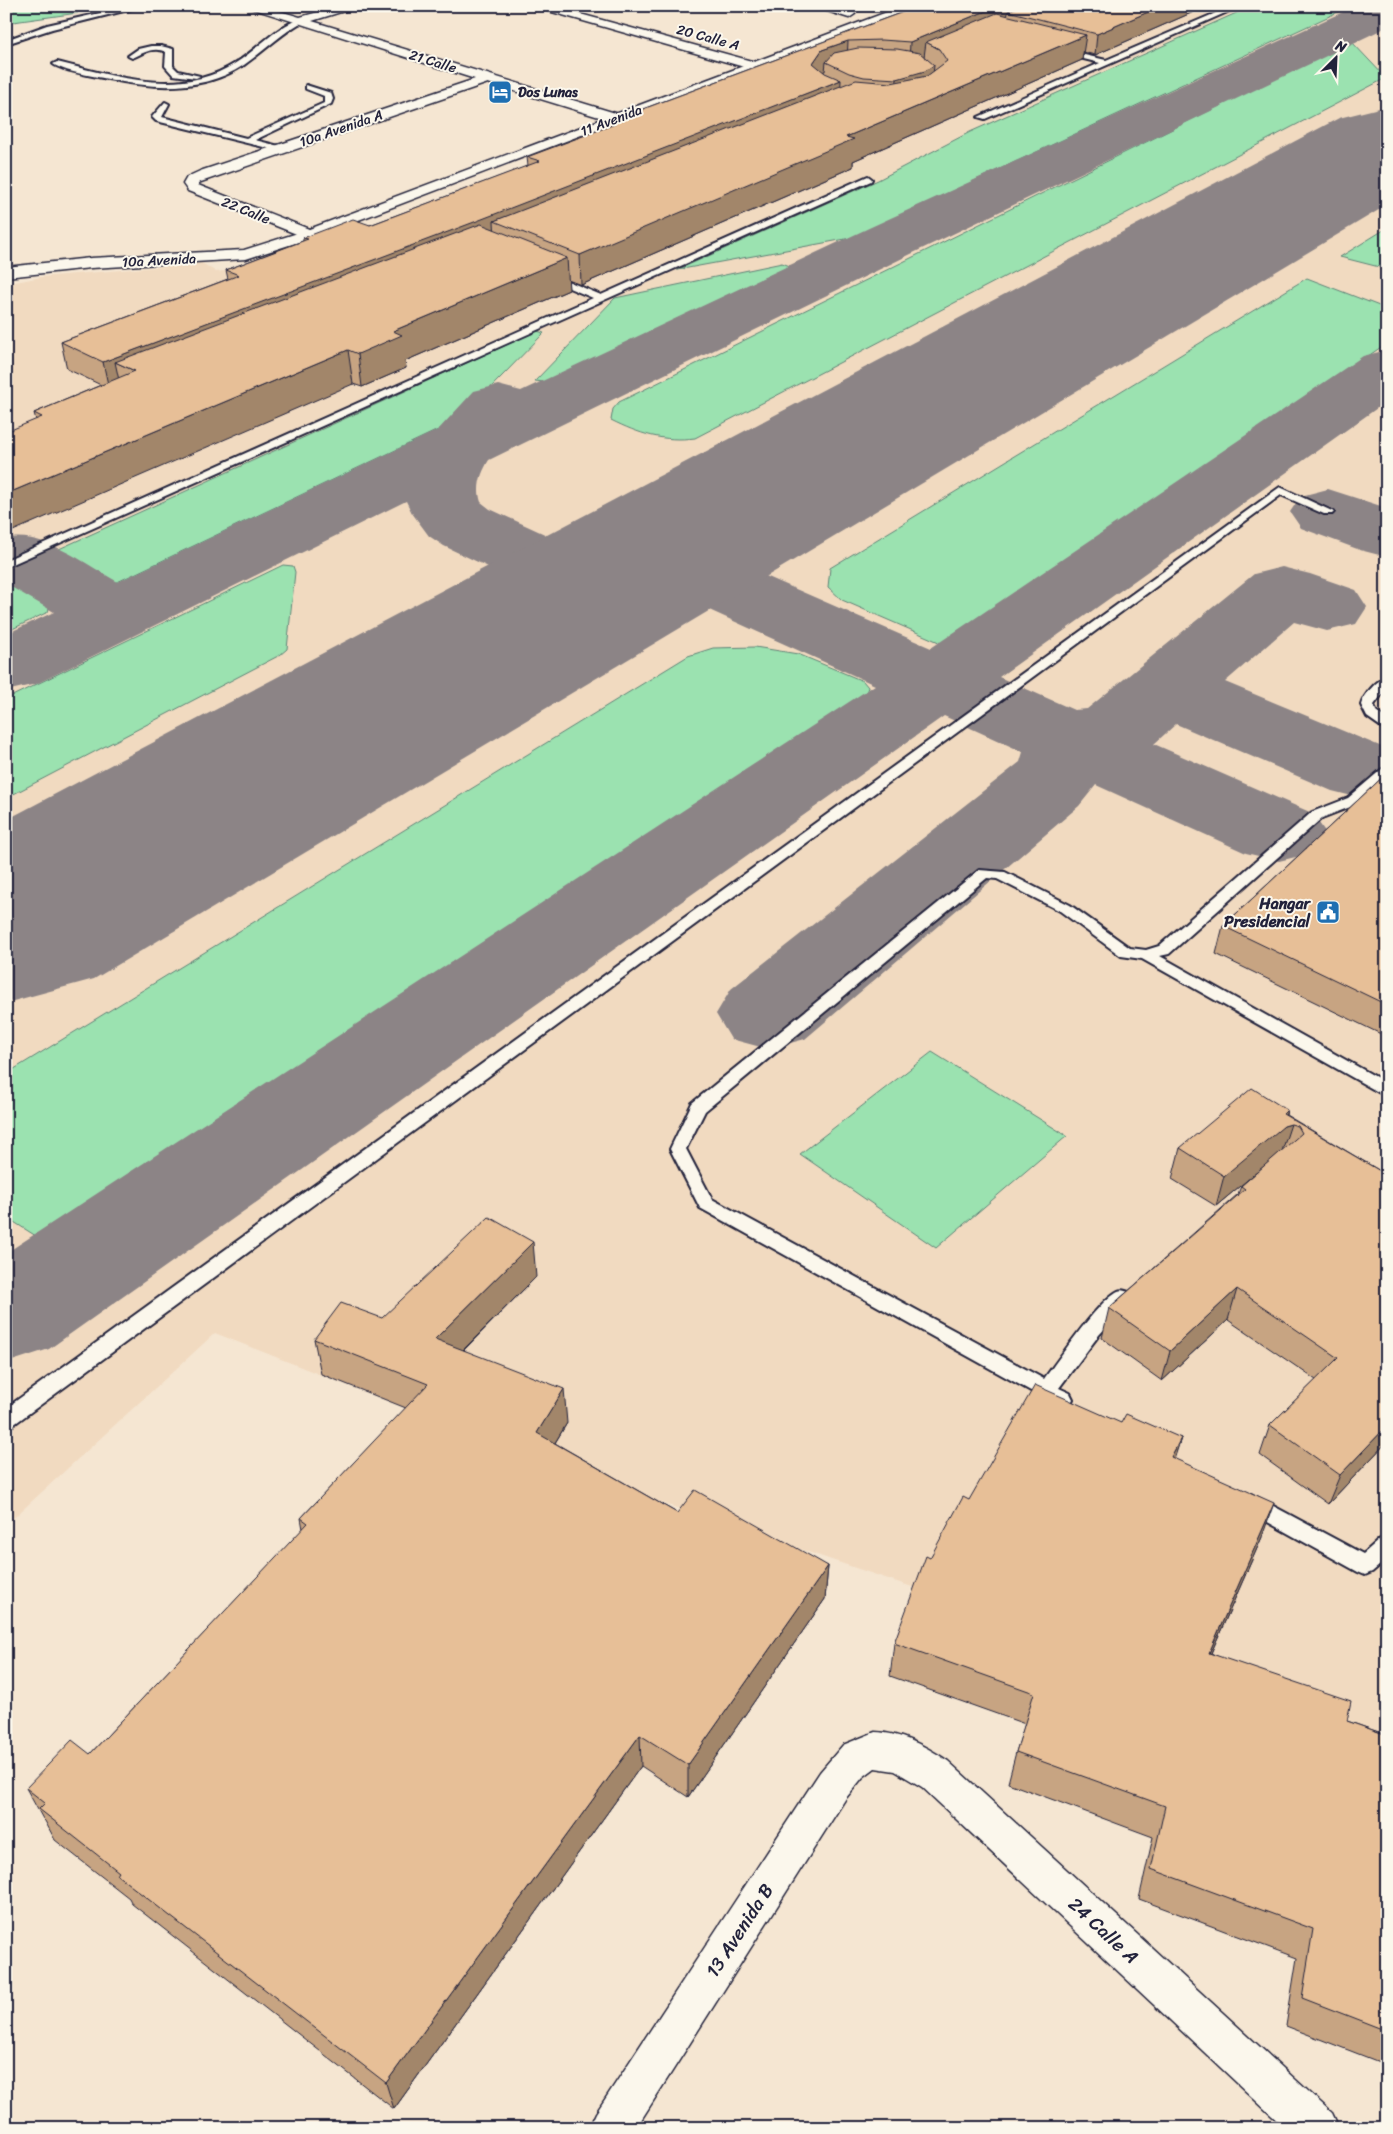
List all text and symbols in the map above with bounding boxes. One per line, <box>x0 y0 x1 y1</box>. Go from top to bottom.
street label: 20 Calle A <box>674 17 742 58</box>
north arrow <box>1310 32 1360 82</box>
text: N <box>1331 33 1351 60</box>
street label: 21 Calle <box>406 42 460 81</box>
hotel icon: Dos Lunas <box>487 79 513 105</box>
place label: Dos Lunas <box>518 80 578 105</box>
street label: 11 Avenida <box>577 97 646 144</box>
street label: 10a Avenida A <box>296 102 386 154</box>
street label: 22 Calle <box>218 189 274 232</box>
street label: 10a Avenida <box>121 246 197 275</box>
place label: Hangar Presidencial <box>1224 889 1311 936</box>
public building icon: Hangar Presidencial <box>1315 899 1341 925</box>
street label: 13 Avenida B <box>697 1877 782 1984</box>
street label: 24 Calle A <box>1061 1889 1147 1972</box>

